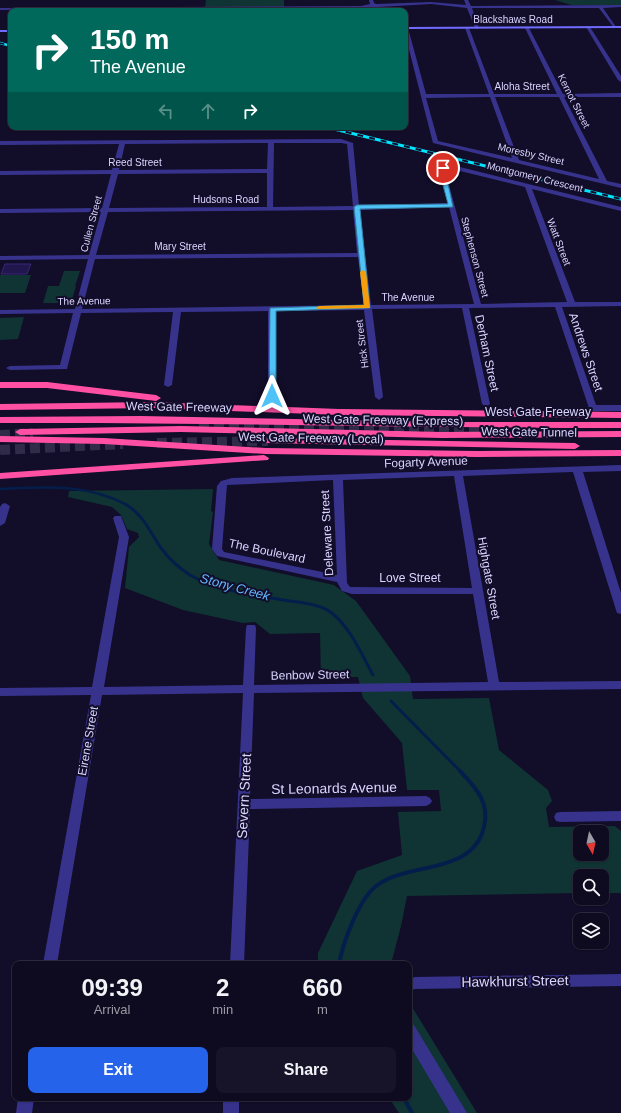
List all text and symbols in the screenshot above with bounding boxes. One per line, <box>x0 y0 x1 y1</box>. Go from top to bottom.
street label: Blackshaws Road <box>473 14 553 25</box>
icon: right <box>24 24 76 76</box>
text: 150 m <box>90 24 169 55</box>
text: The Avenue <box>90 57 186 77</box>
street label: Kernot Street <box>556 72 592 130</box>
street label: Aloha Street <box>494 81 550 92</box>
icon: left <box>155 100 177 122</box>
icon: ahead <box>197 100 219 122</box>
icon: right <box>239 100 261 122</box>
street label: Moresby Street <box>497 141 565 167</box>
pin <box>426 151 460 185</box>
street label: Reed Street <box>108 157 162 168</box>
icon: arrive <box>432 157 454 179</box>
street label: Montgomery Crescent <box>486 160 584 194</box>
street label: Cullen Street <box>78 194 104 253</box>
street label: Hudsons Road <box>193 194 259 205</box>
street label: Stephenson Street <box>459 216 491 299</box>
street label: Watt Street <box>545 217 573 267</box>
street label: Mary Street <box>154 241 206 252</box>
street label: The Avenue <box>381 292 435 303</box>
street label: The Avenue <box>57 295 111 307</box>
street label: Andrews Street <box>566 311 606 394</box>
street label: Derham Street <box>472 313 502 393</box>
street label: Hick Street <box>354 319 370 369</box>
position arrow <box>251 375 293 417</box>
street label: West Gate Freeway <box>126 399 232 415</box>
street label: West Gate Freeway <box>485 405 591 419</box>
street label: West Gate Freeway (Express) <box>303 412 463 428</box>
street label: West Gate Tunnel <box>481 424 577 440</box>
street label: West Gate Freeway (Local) <box>238 430 384 446</box>
street label: Fogarty Avenue <box>384 454 468 470</box>
street label: Deleware Street <box>318 489 336 576</box>
street label: The Boulevard <box>227 536 307 566</box>
street label: Highgate Street <box>475 536 503 621</box>
water label: Stony Creek <box>199 570 273 604</box>
street label: Love Street <box>379 571 441 585</box>
street label: Benbow Street <box>271 667 350 683</box>
street label: Eirene Street <box>75 705 101 777</box>
street label: Severn Street <box>234 753 254 839</box>
street label: St Leonards Avenue <box>271 779 397 797</box>
north arrow <box>573 825 609 861</box>
map controls <box>573 825 609 949</box>
button: search <box>573 869 609 905</box>
button: layers <box>573 913 609 949</box>
street label: Hawkhurst Street <box>461 972 569 990</box>
text: 09:39 <box>81 974 143 1001</box>
text: 2 <box>216 974 229 1001</box>
text: 660 <box>303 974 343 1001</box>
text: Arrival <box>94 1002 131 1017</box>
text: min <box>212 1002 233 1017</box>
text: m <box>317 1002 328 1017</box>
button: Exit <box>28 1047 208 1093</box>
button: Share <box>216 1047 396 1093</box>

